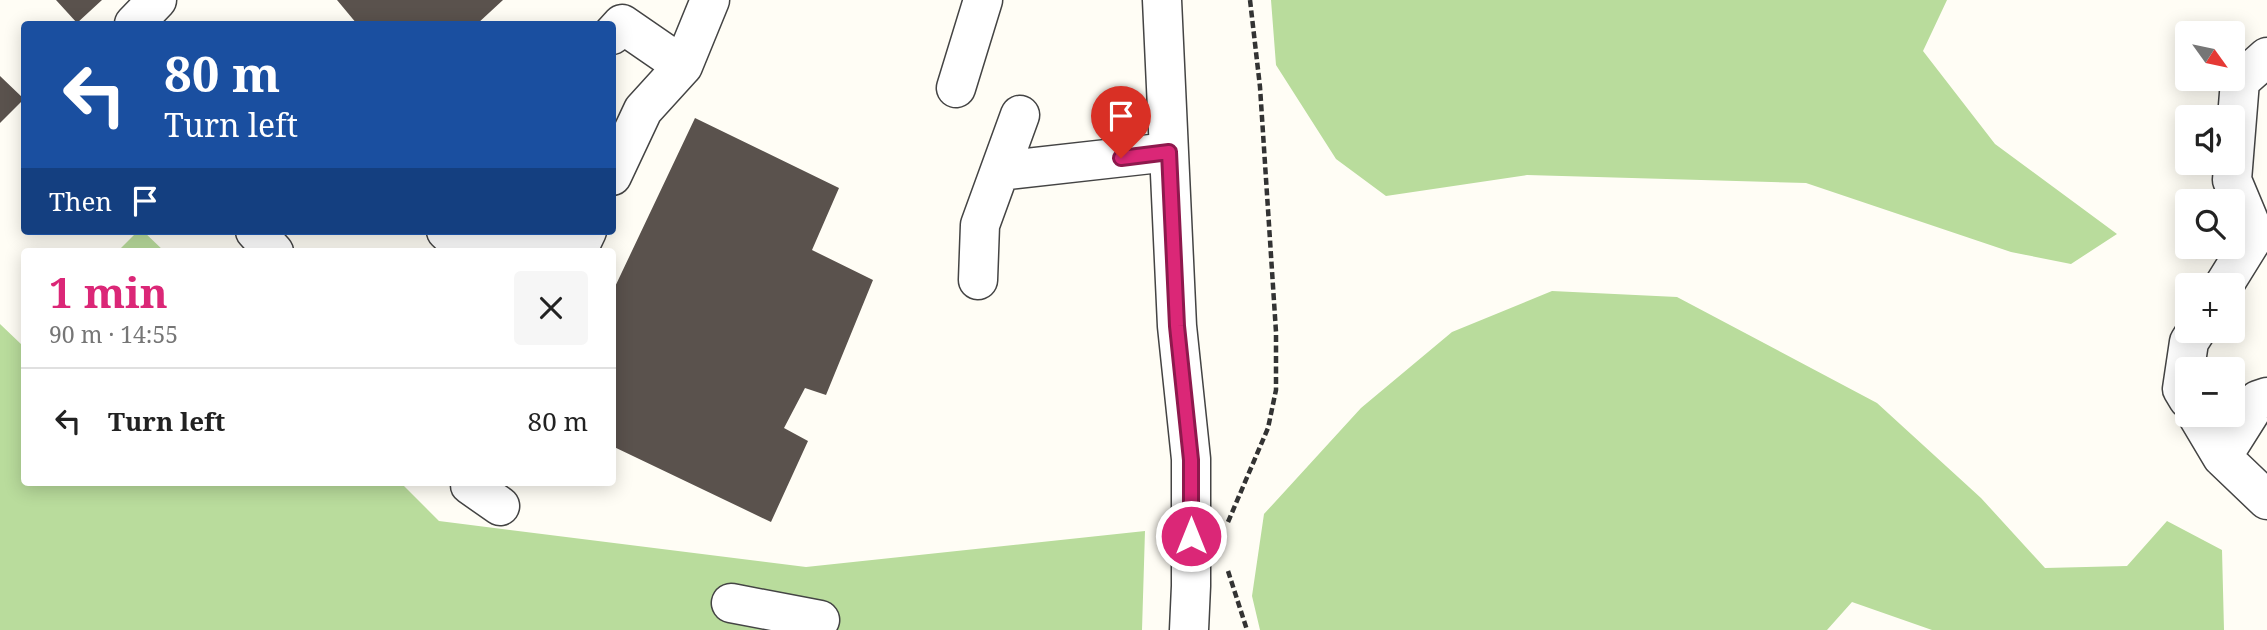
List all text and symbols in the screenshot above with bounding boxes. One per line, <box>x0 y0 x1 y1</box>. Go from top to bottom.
north arrow <box>2175 21 2245 91</box>
map controls <box>2175 21 2245 427</box>
text: 80 m <box>164 40 280 106</box>
icon: left <box>49 49 140 140</box>
pin <box>1091 86 1151 158</box>
icon: arrive <box>1102 97 1140 135</box>
text: Turn left <box>164 103 298 146</box>
button: sound <box>2175 105 2245 175</box>
icon: arrive <box>126 182 164 220</box>
text: Then <box>49 183 112 219</box>
button: search <box>2175 189 2245 259</box>
text: 1 min <box>49 263 168 320</box>
button: close <box>514 271 588 345</box>
button: + <box>2175 273 2245 343</box>
text: 90 m · 14:55 <box>49 318 178 350</box>
button: − <box>2175 357 2245 427</box>
icon: left <box>49 402 87 440</box>
text: Turn left <box>108 403 225 439</box>
text: 80 m <box>528 403 588 439</box>
position arrow <box>1154 499 1228 573</box>

